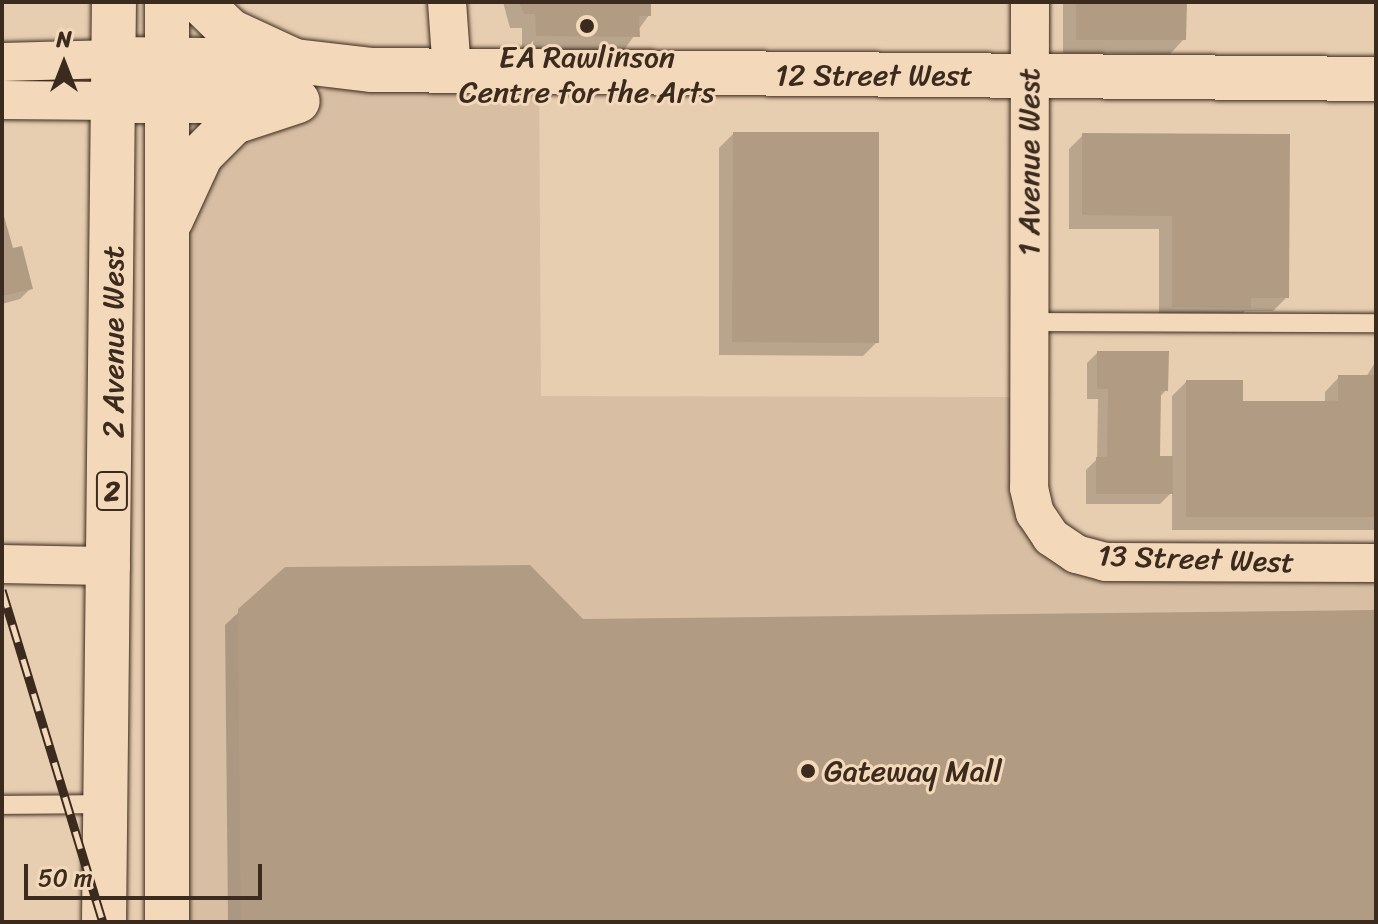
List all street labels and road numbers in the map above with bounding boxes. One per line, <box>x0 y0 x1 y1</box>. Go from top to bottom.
street label: 12 Street West <box>775 57 973 93</box>
street label: 1 Avenue West <box>1011 67 1047 257</box>
street label: 2 Avenue West <box>95 245 131 439</box>
road number: 2 <box>94 467 130 515</box>
street label: 13 Street West <box>1097 538 1295 580</box>

